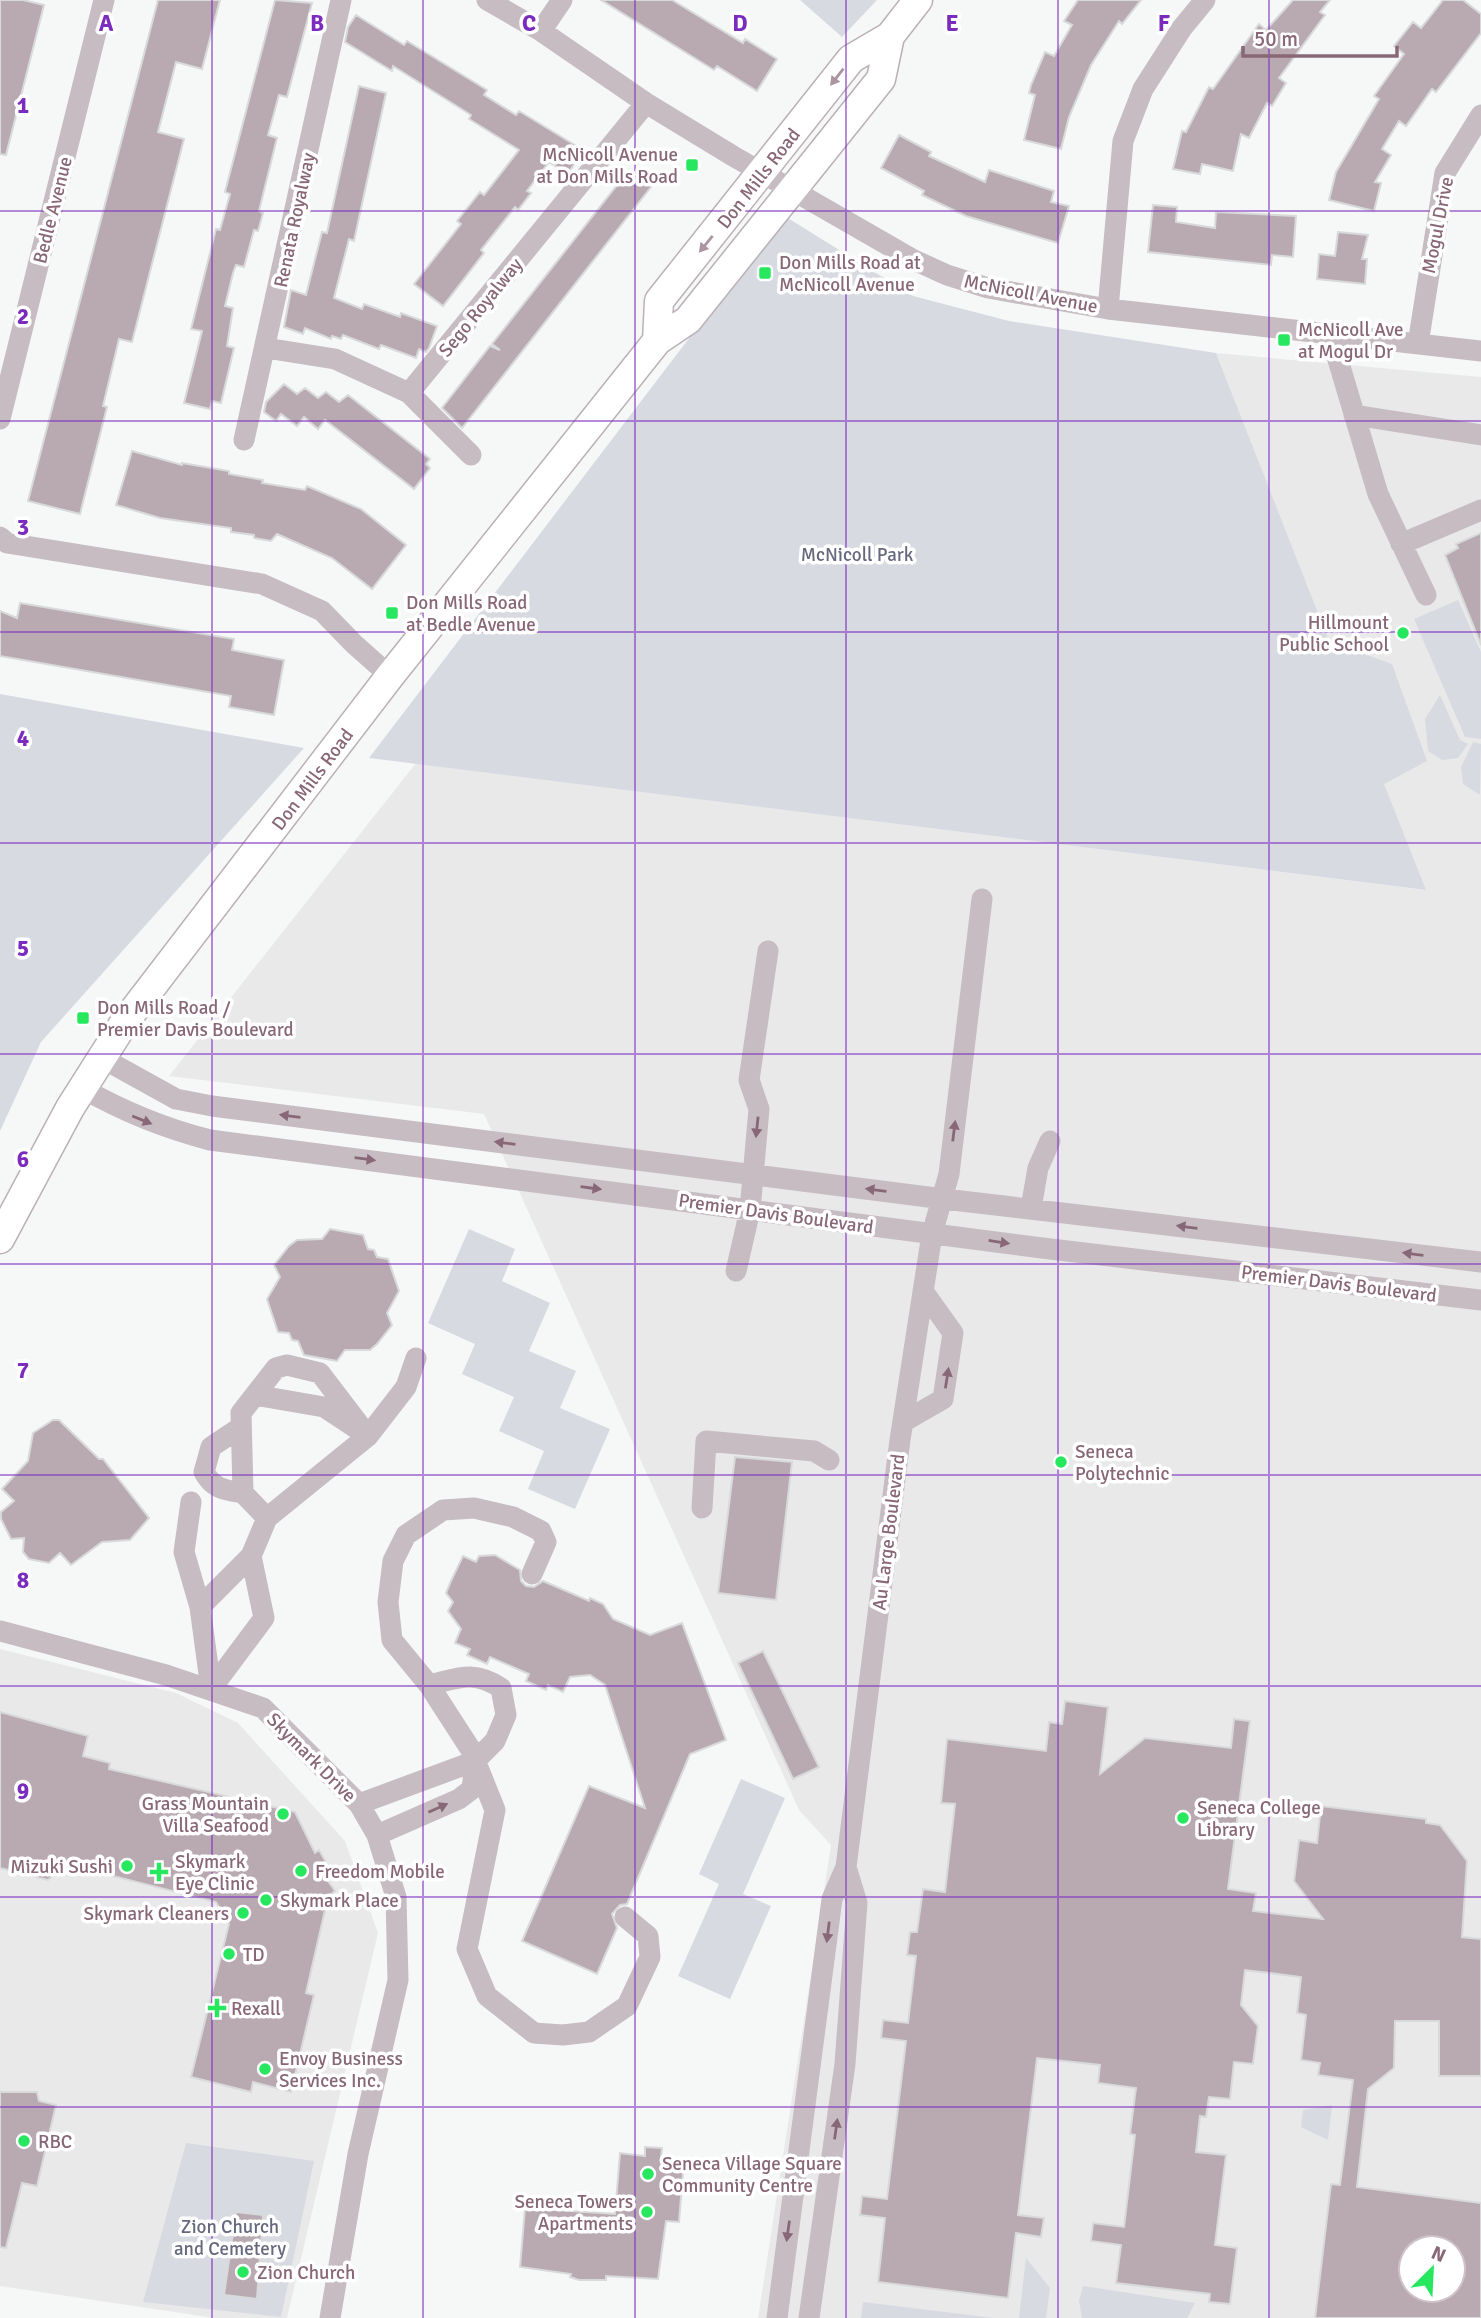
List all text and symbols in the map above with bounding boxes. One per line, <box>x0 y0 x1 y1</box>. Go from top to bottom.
text: A <box>99 9 114 38</box>
text: B <box>310 9 324 38</box>
text: C <box>522 9 536 38</box>
text: D <box>732 9 748 38</box>
text: E <box>945 9 959 38</box>
text: F <box>1158 9 1170 38</box>
scale bar <box>1243 14 1397 58</box>
text: 50 m <box>1254 26 1298 52</box>
one-way arrow <box>831 68 845 86</box>
text: 1 <box>17 91 29 120</box>
street label: Don Mills Road <box>712 123 806 234</box>
place label: McNicoll Avenue at Don Mills Road <box>536 143 678 189</box>
street label: Renata Royalway <box>269 150 321 290</box>
street label: Bedle Avenue <box>28 154 78 266</box>
marker: McNicoll Avenue at Don Mills Road <box>684 157 700 173</box>
street label: Mogul Drive <box>1417 175 1459 276</box>
one-way arrow <box>699 235 714 252</box>
place label: Don Mills Road at McNicoll Avenue <box>779 251 921 297</box>
street label: Sego Royalway <box>434 253 528 362</box>
marker: Don Mills Road at McNicoll Avenue <box>757 265 773 281</box>
street label: McNicoll Avenue <box>962 269 1100 319</box>
text: 2 <box>17 302 29 331</box>
place label: McNicoll Ave at Mogul Dr <box>1298 318 1403 364</box>
marker: McNicoll Ave at Mogul Dr <box>1276 332 1292 348</box>
text: 3 <box>17 513 29 542</box>
park label: McNicoll Park <box>801 543 914 567</box>
place label: Don Mills Road at Bedle Avenue <box>406 591 536 637</box>
marker: Don Mills Road at Bedle Avenue <box>384 605 400 621</box>
place label: Hillmount Public School <box>1279 611 1389 657</box>
marker: Hillmount Public School <box>1395 625 1411 641</box>
text: 4 <box>17 724 29 753</box>
street label: Don Mills Road <box>267 724 359 835</box>
text: 5 <box>17 934 29 963</box>
place label: Don Mills Road / Premier Davis Boulevard <box>97 996 294 1042</box>
marker: Don Mills Road / Premier Davis Boulevard <box>75 1010 91 1026</box>
one-way arrow <box>279 1110 301 1121</box>
one-way arrow <box>132 1114 153 1125</box>
one-way arrow <box>751 1116 762 1138</box>
one-way arrow <box>948 1120 959 1142</box>
one-way arrow <box>494 1137 516 1148</box>
text: 6 <box>17 1145 29 1174</box>
one-way arrow <box>355 1154 377 1165</box>
one-way arrow <box>580 1182 602 1193</box>
one-way arrow <box>865 1184 887 1195</box>
street label: Premier Davis Boulevard <box>677 1188 875 1240</box>
one-way arrow <box>1176 1221 1198 1232</box>
one-way arrow <box>988 1237 1010 1248</box>
one-way arrow <box>1402 1248 1424 1259</box>
street label: Premier Davis Boulevard <box>1240 1260 1438 1308</box>
text: 7 <box>17 1356 29 1385</box>
one-way arrow <box>941 1367 952 1389</box>
place label: Seneca Polytechnic <box>1075 1440 1169 1486</box>
street label: Au Large Boulevard <box>867 1453 910 1612</box>
marker: Seneca Polytechnic <box>1053 1454 1069 1470</box>
text: 8 <box>17 1566 29 1595</box>
street label: Skymark Drive <box>261 1708 361 1808</box>
text: 9 <box>17 1777 29 1806</box>
place label: Grass Mountain Villa Seafood <box>142 1792 269 1838</box>
place label: Seneca College Library <box>1197 1796 1321 1842</box>
one-way arrow <box>428 1802 448 1814</box>
marker: Grass Mountain Villa Seafood <box>275 1806 291 1822</box>
marker: Seneca College Library <box>1175 1810 1191 1826</box>
place label: Skymark Eye Clinic <box>175 1850 254 1896</box>
place label: Mizuki Sushi <box>10 1855 113 1879</box>
marker: Mizuki Sushi <box>119 1858 135 1874</box>
place label: Freedom Mobile <box>315 1860 445 1884</box>
marker: Skymark Eye Clinic <box>149 1862 169 1882</box>
marker: Freedom Mobile <box>293 1863 309 1879</box>
place label: Skymark Place <box>280 1889 399 1913</box>
marker: Skymark Place <box>258 1892 274 1908</box>
place label: Skymark Cleaners <box>83 1902 229 1926</box>
marker: Skymark Cleaners <box>235 1905 251 1921</box>
one-way arrow <box>822 1922 833 1944</box>
place label: TD <box>243 1943 265 1967</box>
marker: TD <box>221 1946 237 1962</box>
place label: Rexall <box>231 1997 281 2021</box>
marker: Rexall <box>209 2000 225 2016</box>
place label: Envoy Business Services Inc. <box>279 2047 403 2093</box>
marker: Envoy Business Services Inc. <box>257 2061 273 2077</box>
one-way arrow <box>830 2118 841 2140</box>
place label: RBC <box>38 2130 72 2154</box>
marker: RBC <box>16 2133 32 2149</box>
place label: Seneca Village Square Community Centre <box>662 2152 842 2198</box>
marker: Seneca Village Square Community Centre <box>640 2166 656 2182</box>
place label: Seneca Towers Apartments <box>515 2190 633 2236</box>
marker: Seneca Towers Apartments <box>639 2204 655 2220</box>
park label: Zion Church and Cemetery <box>174 2215 286 2261</box>
one-way arrow <box>783 2220 794 2242</box>
north arrow <box>1397 2234 1467 2304</box>
text: N <box>1428 2241 1449 2268</box>
place label: Zion Church <box>257 2261 355 2285</box>
marker: Zion Church <box>235 2264 251 2280</box>

